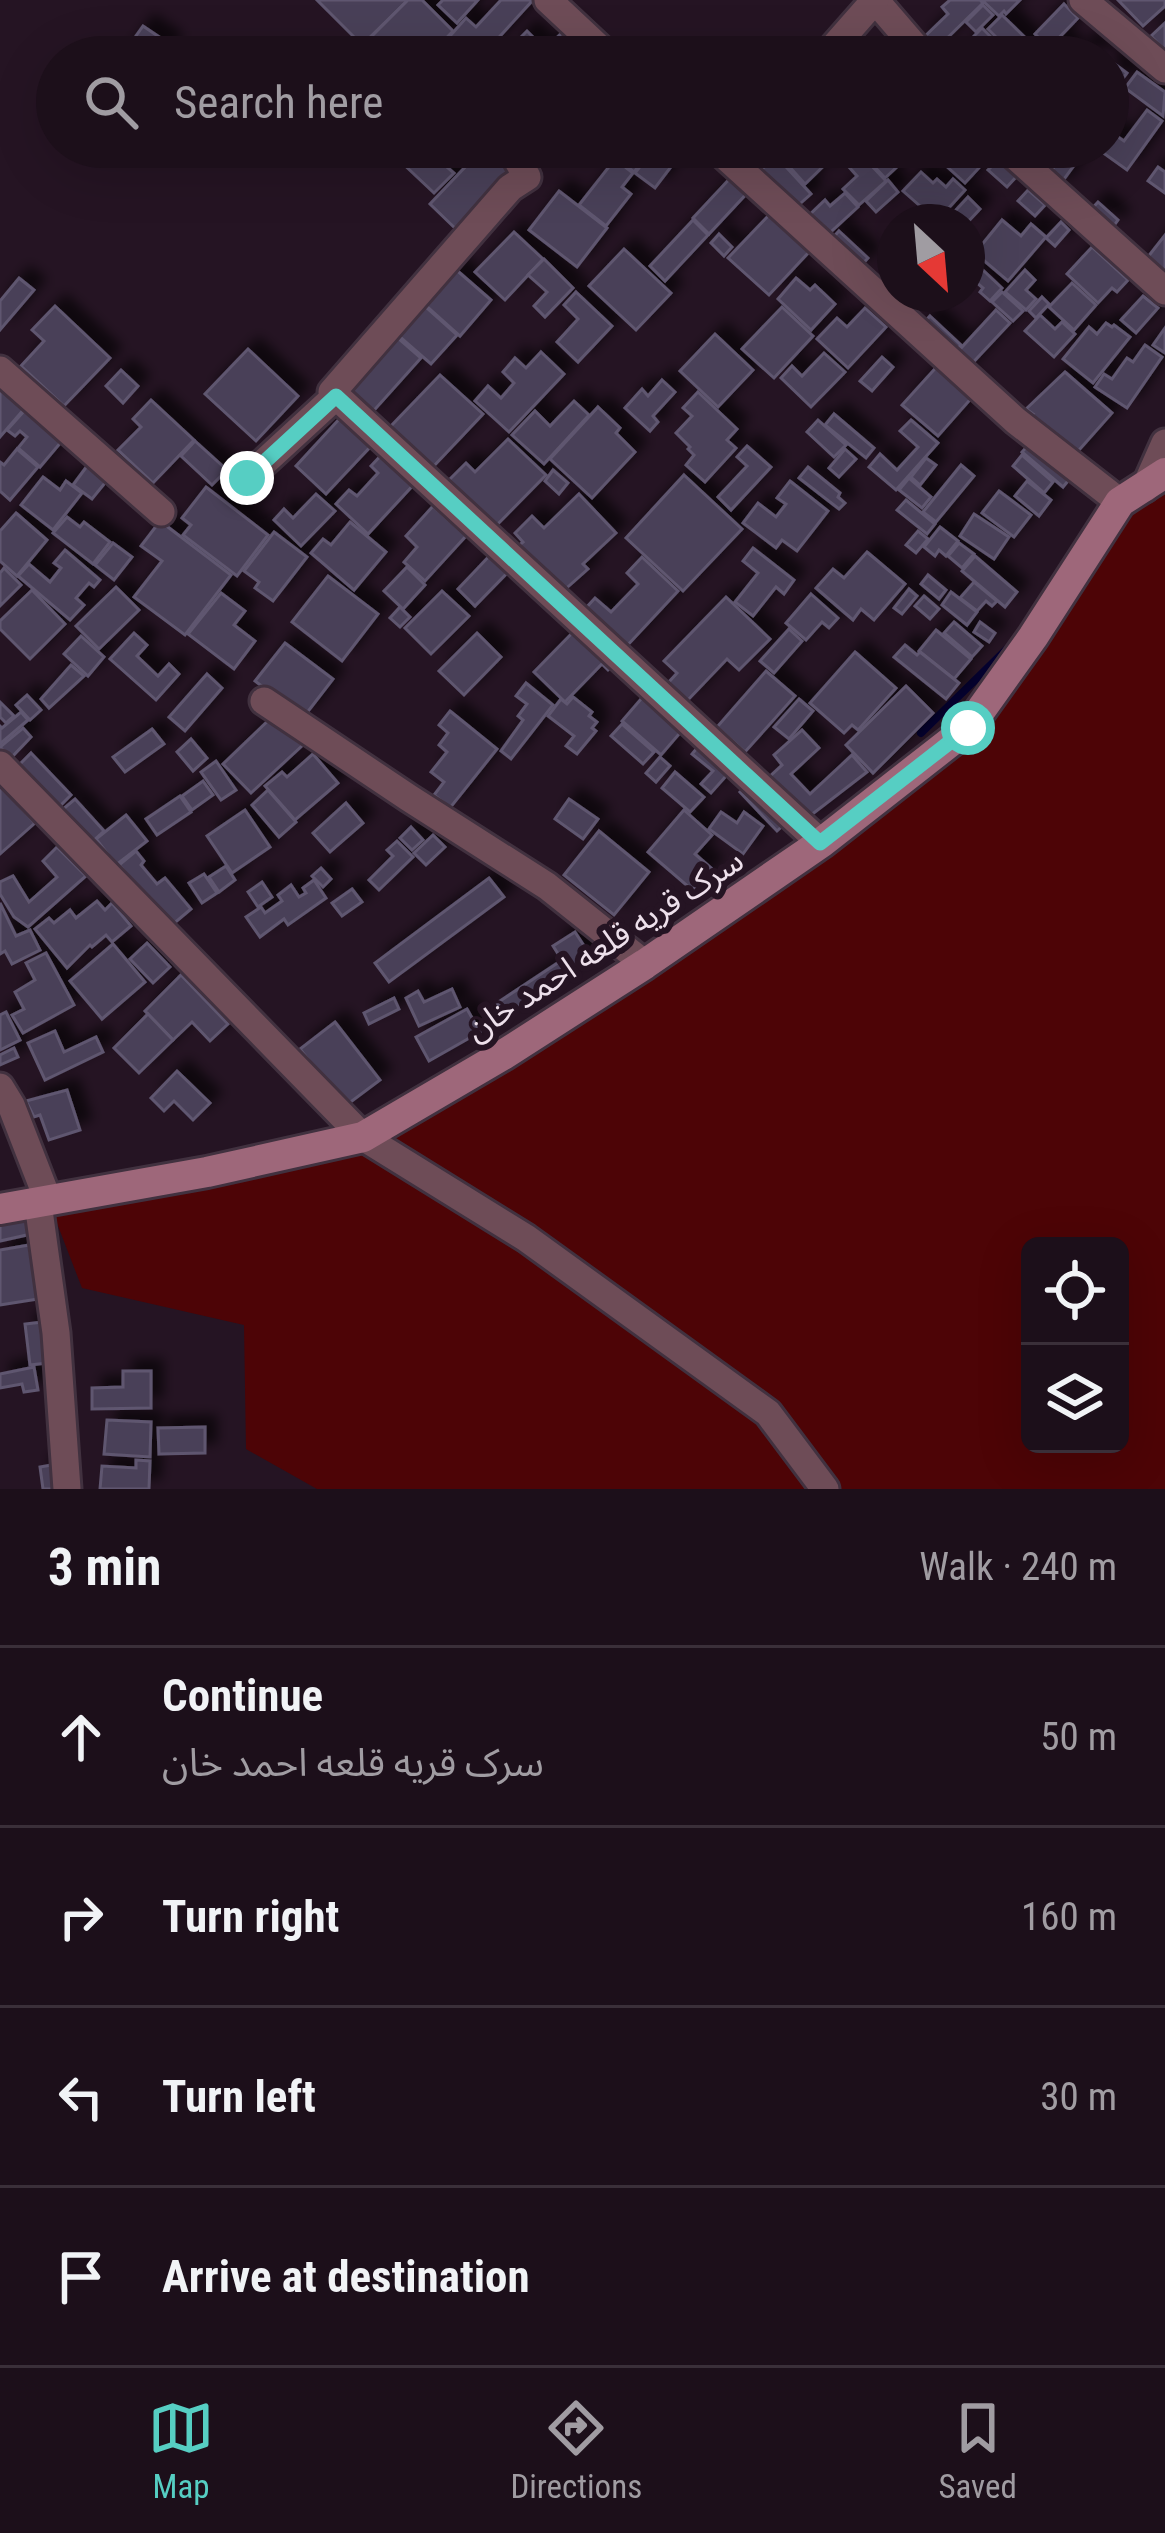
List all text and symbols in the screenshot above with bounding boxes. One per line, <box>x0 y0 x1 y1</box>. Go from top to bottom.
search box <box>36 36 1129 168</box>
icon: search <box>78 69 144 135</box>
text: Search here <box>174 76 383 129</box>
north arrow <box>877 204 985 312</box>
route end <box>220 451 274 505</box>
route start <box>941 701 995 755</box>
street label: سرک قریه قلعه احمد خان <box>458 840 750 1049</box>
map controls <box>1021 1237 1129 1453</box>
button: locate <box>1021 1237 1129 1345</box>
button: layers <box>1021 1345 1129 1453</box>
text: 3 min <box>48 1538 161 1597</box>
text: Walk · 240 m <box>919 1544 1117 1590</box>
text: Continue <box>162 1669 323 1722</box>
icon: ahead <box>48 1704 114 1770</box>
text: 50 m <box>1040 1714 1117 1760</box>
text: سرک قریه قلعه احمد خان <box>162 1740 544 1786</box>
icon: right <box>48 1884 114 1950</box>
text: Turn right <box>162 1890 339 1943</box>
text: 160 m <box>1021 1894 1117 1940</box>
icon: left <box>48 2064 114 2130</box>
text: Turn left <box>162 2070 316 2123</box>
text: 30 m <box>1040 2074 1117 2120</box>
icon: arrive <box>48 2244 114 2310</box>
text: Arrive at destination <box>162 2250 530 2303</box>
tab: Map <box>148 2395 214 2506</box>
tab: Directions <box>510 2395 642 2506</box>
tab: Saved <box>938 2395 1017 2506</box>

